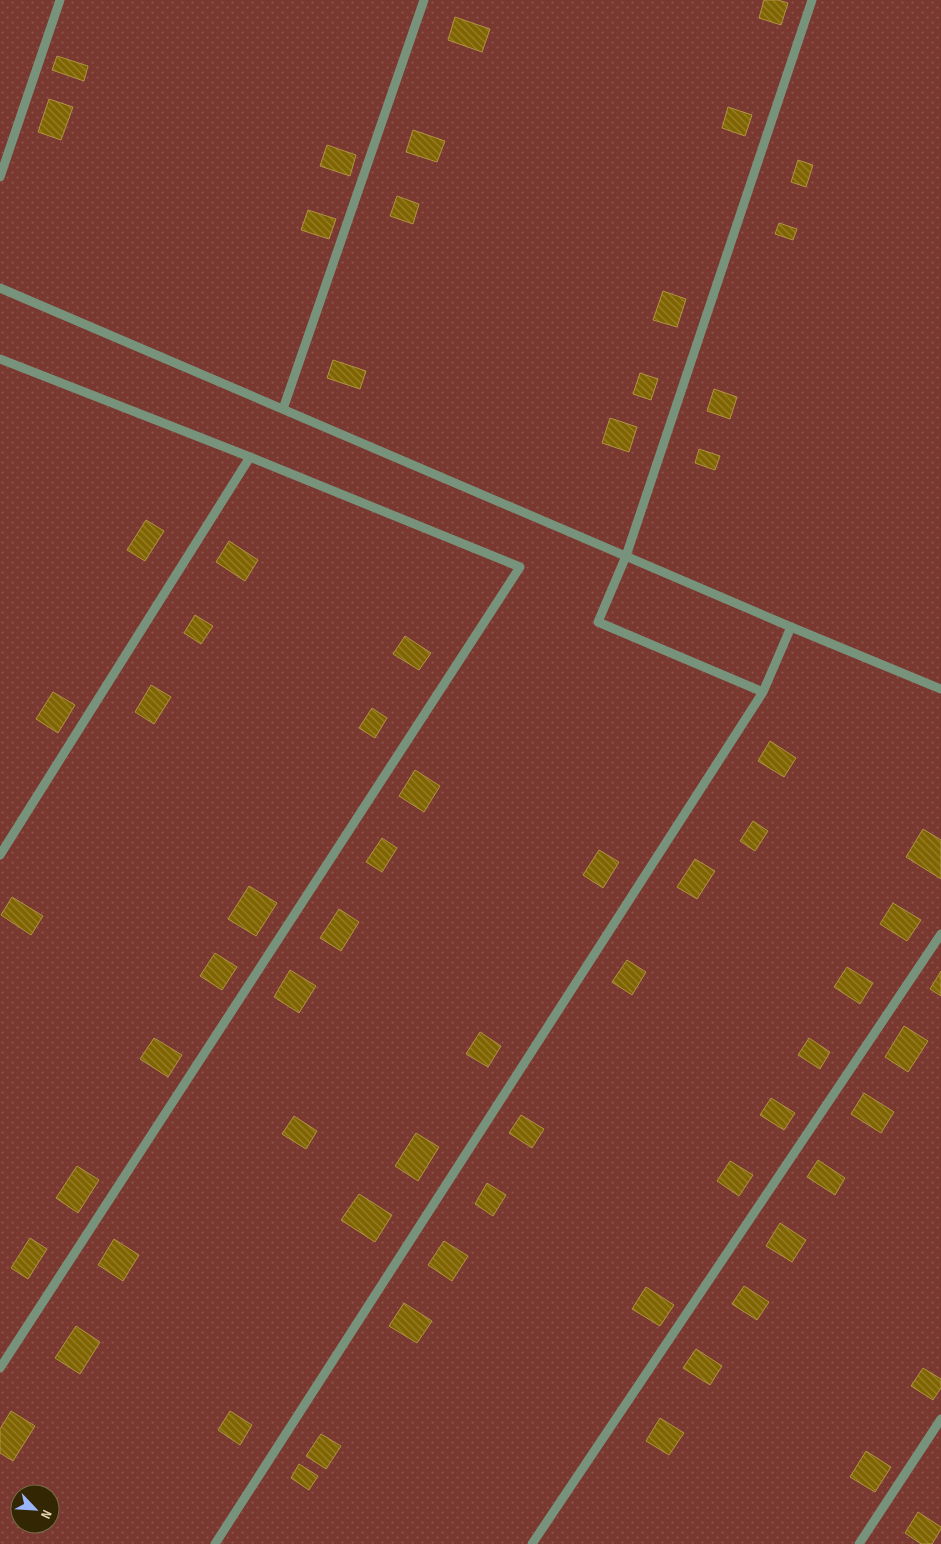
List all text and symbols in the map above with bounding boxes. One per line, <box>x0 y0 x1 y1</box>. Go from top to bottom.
north arrow <box>10 1484 60 1534</box>
text: N <box>37 1507 56 1521</box>

